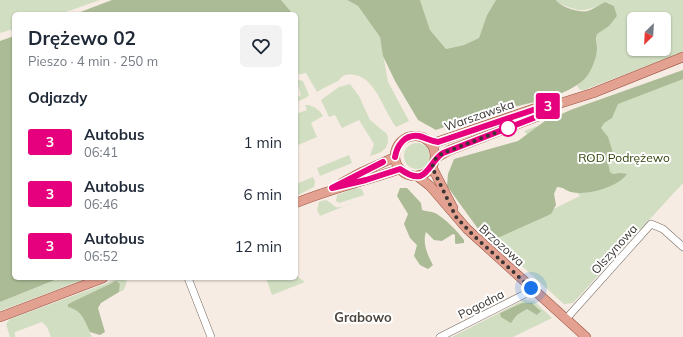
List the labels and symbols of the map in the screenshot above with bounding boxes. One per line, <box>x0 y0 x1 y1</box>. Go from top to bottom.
north arrow <box>627 12 671 56</box>
line badge: 3 <box>535 93 561 119</box>
street label: Warszawska <box>442 96 516 134</box>
unlabelled marker <box>499 119 517 137</box>
park label: ROD Podrężewo <box>578 150 670 165</box>
street label: Brzozowa <box>476 221 528 269</box>
street label: Olszynowa <box>588 221 640 277</box>
your location <box>521 278 541 298</box>
street label: Pogodna <box>455 286 507 322</box>
district label: Grabowo <box>334 309 392 325</box>

